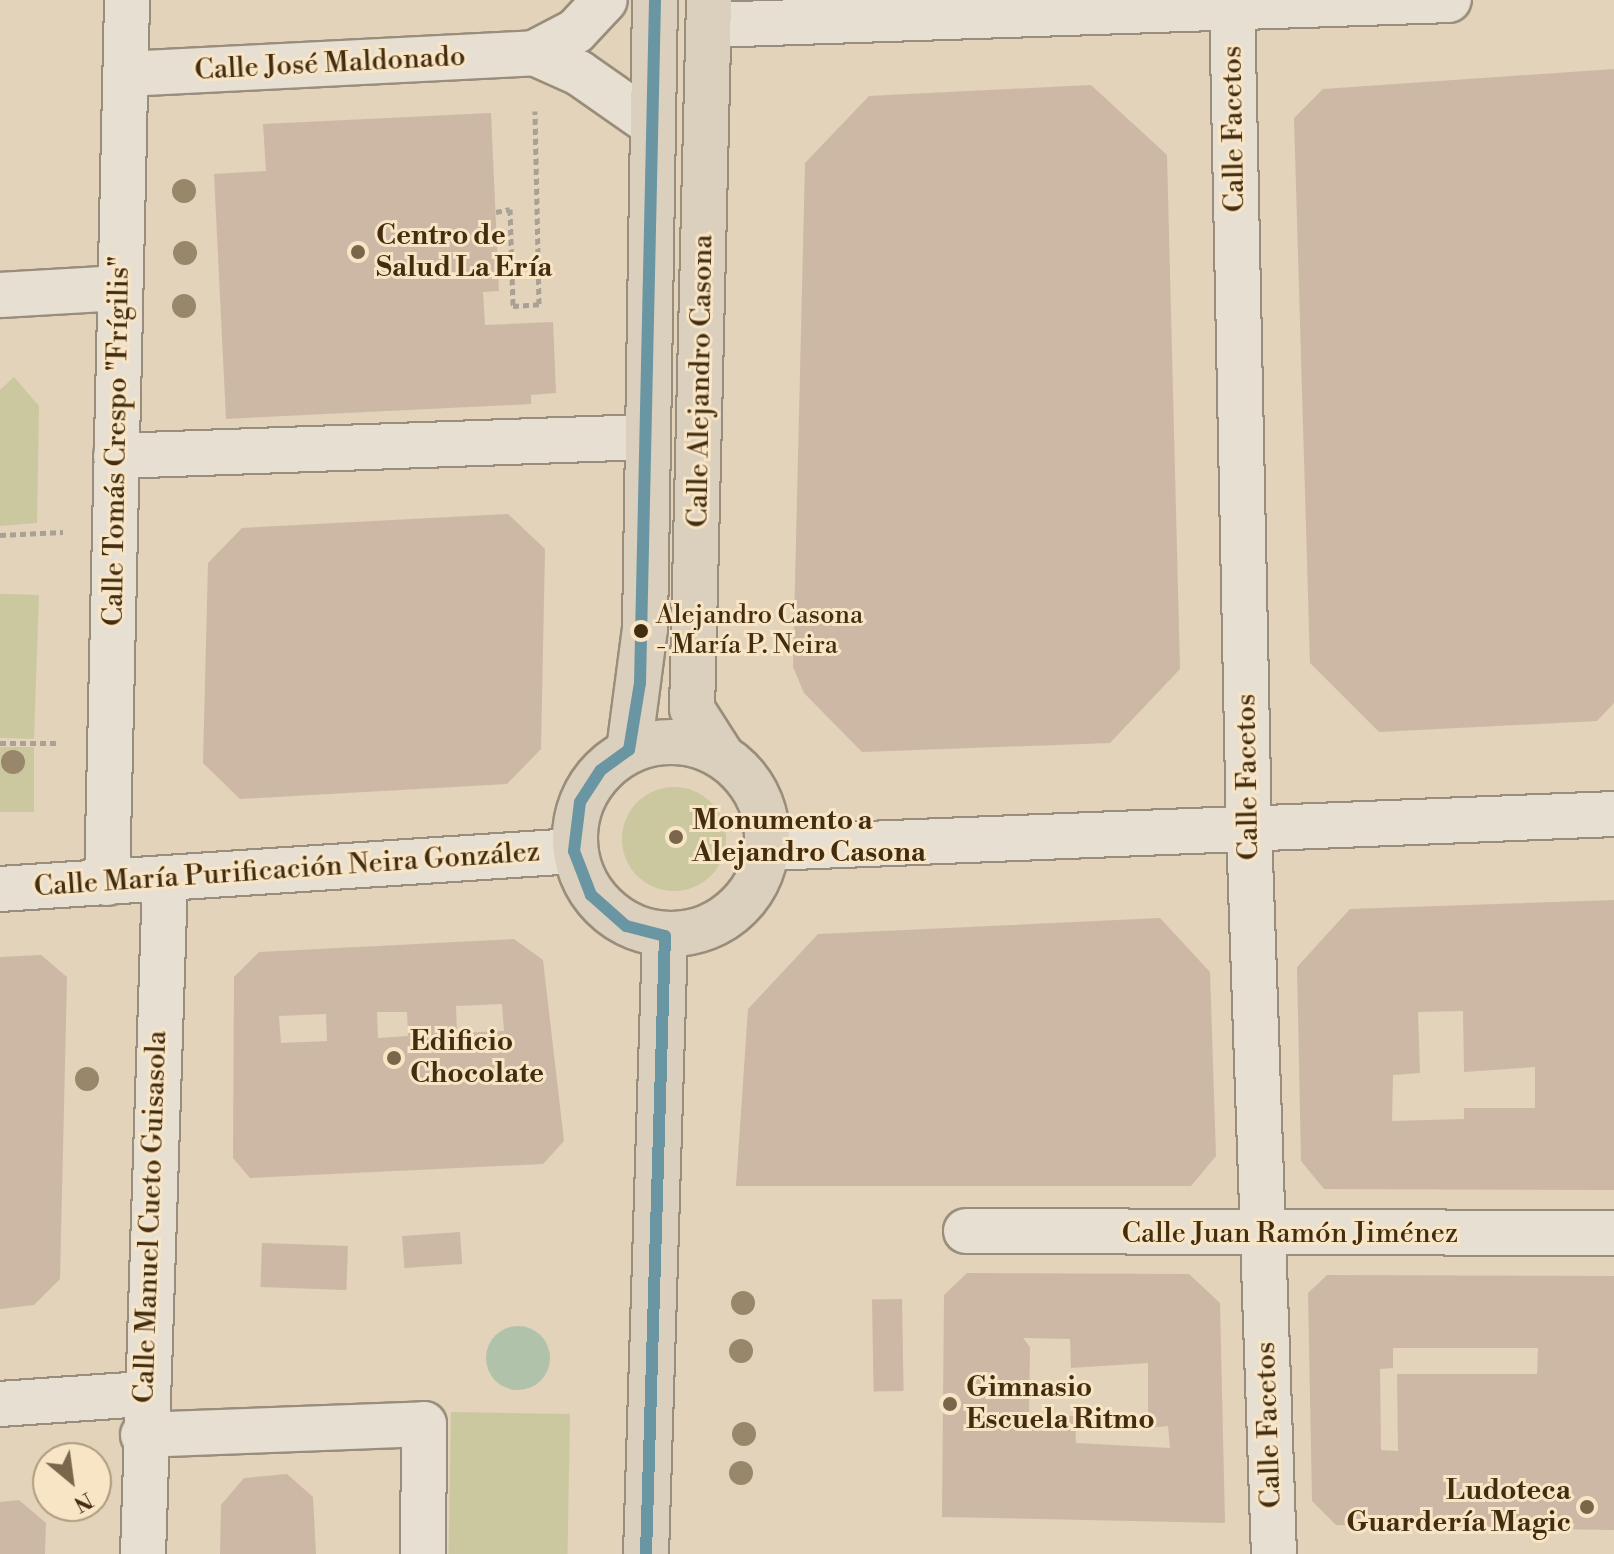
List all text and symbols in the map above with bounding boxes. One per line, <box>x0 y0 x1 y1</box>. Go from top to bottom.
street label: Calle José Maldonado <box>194 40 466 88</box>
street label: Calle Facetos <box>1216 45 1252 213</box>
place label: Centro de Salud La Ería <box>376 219 552 285</box>
street label: Calle Alejandro Casona <box>682 234 720 528</box>
marker: Centro de Salud La Ería <box>347 241 369 263</box>
street label: Calle Tomás Crespo "Frígilis" <box>97 256 137 626</box>
place label: Alejandro Casona - María P. Neira <box>656 600 863 662</box>
marker: Alejandro Casona - María P. Neira <box>633 623 649 639</box>
street label: Calle Facetos <box>1230 693 1266 861</box>
place label: Monumento a Alejandro Casona <box>692 804 926 870</box>
marker: Monumento a Alejandro Casona <box>667 828 685 846</box>
street label: Calle María Purificación Neira González <box>33 836 541 904</box>
place label: Edificio Chocolate <box>410 1025 544 1091</box>
street label: Calle Manuel Cueto Guisasola <box>128 1030 174 1404</box>
marker: Edificio Chocolate <box>385 1049 403 1067</box>
street label: Calle Juan Ramón Jiménez <box>1122 1217 1458 1251</box>
street label: Calle Facetos <box>1249 1341 1289 1509</box>
place label: Gimnasio Escuela Ritmo <box>966 1371 1155 1437</box>
marker: Gimnasio Escuela Ritmo <box>941 1395 959 1413</box>
north arrow <box>32 1442 112 1522</box>
place label: Ludoteca Guardería Magic <box>1346 1474 1571 1540</box>
text: N <box>69 1486 97 1518</box>
marker: Ludoteca Guardería Magic <box>1578 1498 1596 1516</box>

